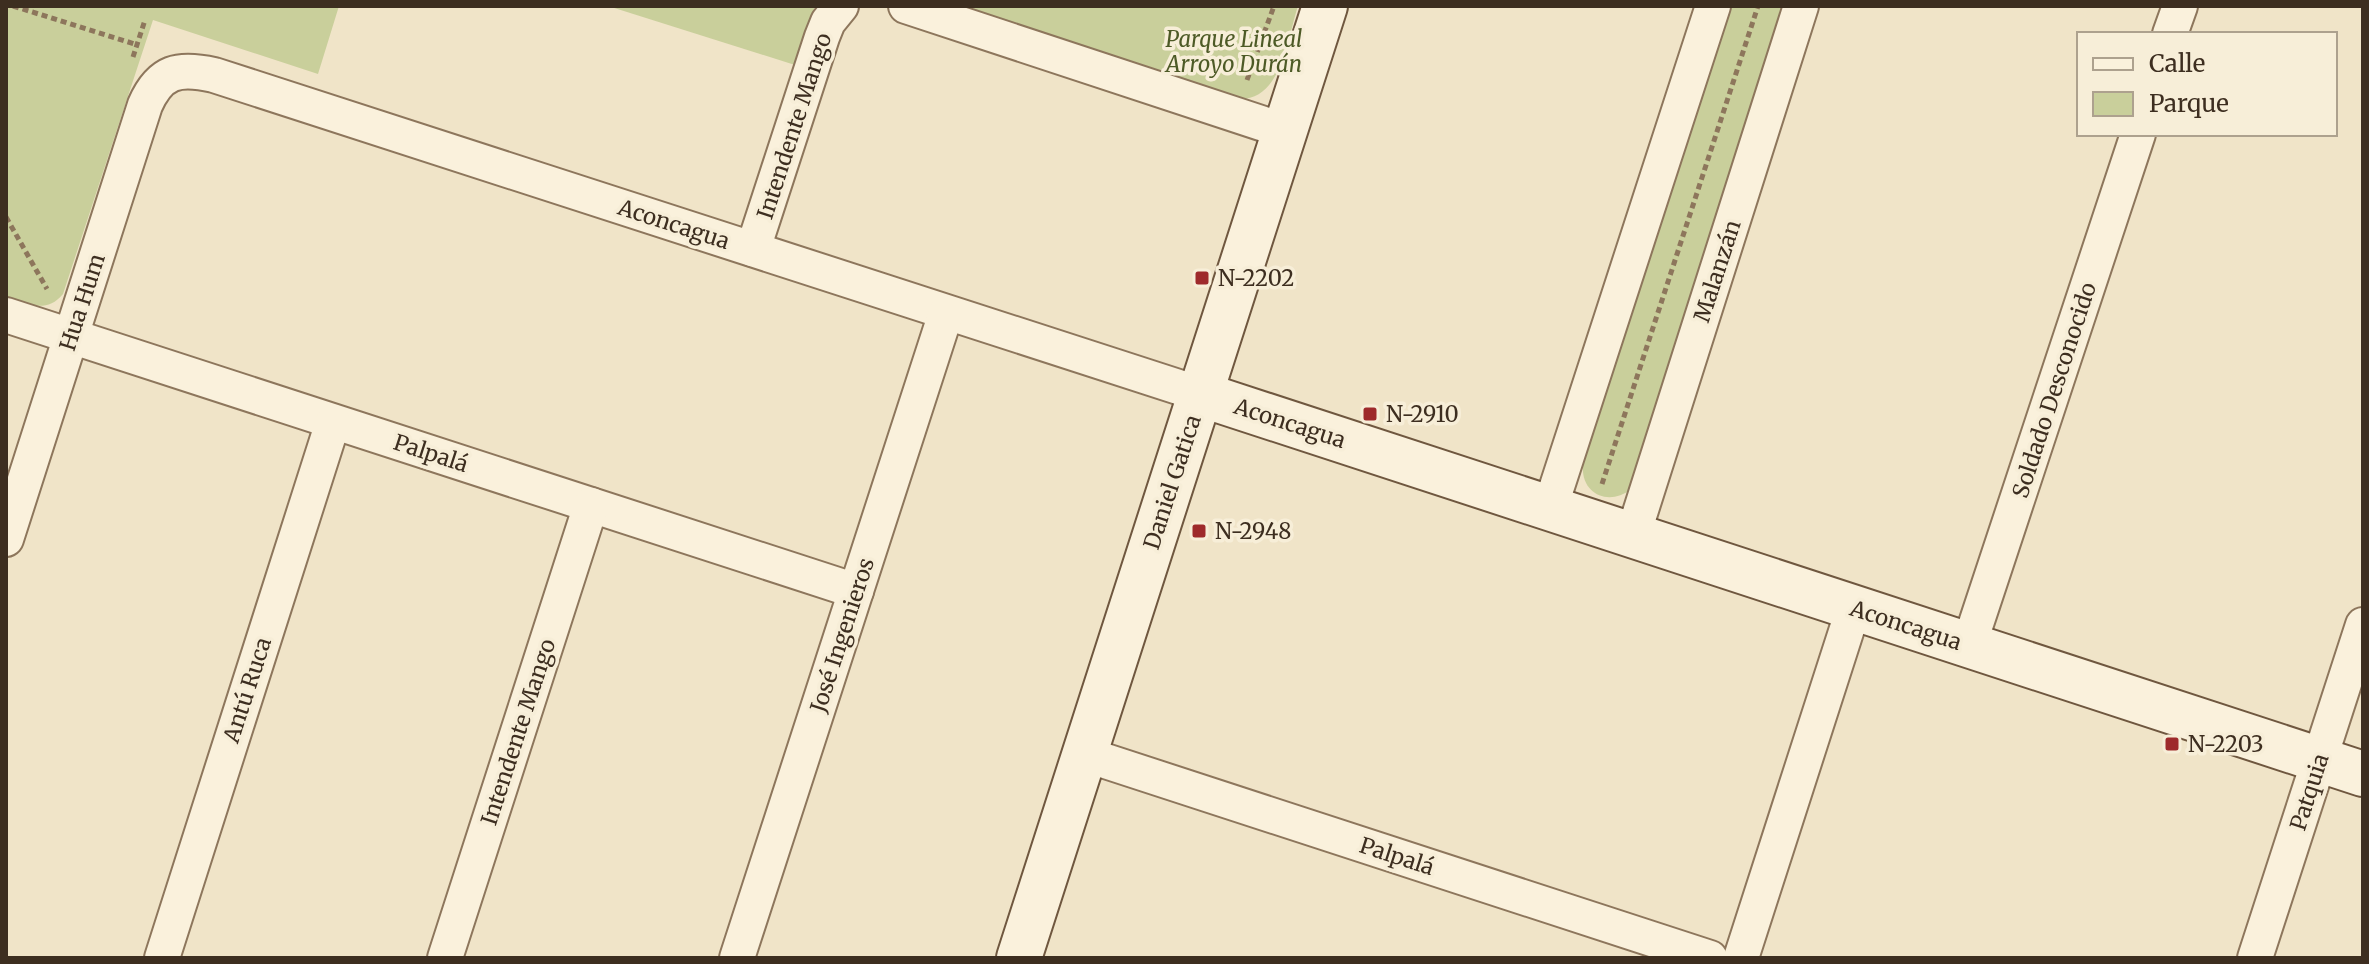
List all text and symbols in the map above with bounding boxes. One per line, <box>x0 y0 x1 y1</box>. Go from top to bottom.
park label: Parque Lineal Arroyo Durán <box>1164 25 1303 78</box>
street label: Intendente Mango <box>751 29 837 223</box>
legend <box>2077 32 2337 136</box>
text: Calle <box>2149 48 2205 79</box>
text: Parque <box>2149 88 2229 119</box>
street label: Aconcagua <box>614 193 733 255</box>
street label: Malanzán <box>1687 216 1747 326</box>
street label: Hua Hum <box>53 250 111 354</box>
place label: N-2202 <box>1218 264 1294 292</box>
marker: N-2202 <box>1193 269 1211 287</box>
street label: Soldado Desconocido <box>2006 278 2102 501</box>
street label: Aconcagua <box>1230 392 1349 454</box>
place label: N-2910 <box>1386 400 1459 428</box>
marker: N-2910 <box>1361 405 1379 423</box>
street label: Daniel Gatica <box>1137 411 1207 553</box>
street label: Palpalá <box>390 428 472 478</box>
place label: N-2948 <box>1215 517 1291 545</box>
marker: N-2948 <box>1190 522 1208 540</box>
street label: José Ingenieros <box>804 554 880 717</box>
street label: Aconcagua <box>1846 594 1965 656</box>
street label: Antú Ruca <box>217 634 277 747</box>
street label: Intendente Mango <box>475 635 561 829</box>
place label: N-2203 <box>2188 730 2264 758</box>
marker: N-2203 <box>2163 735 2181 753</box>
street label: Patquia <box>2283 750 2335 834</box>
street label: Palpalá <box>1356 831 1438 881</box>

